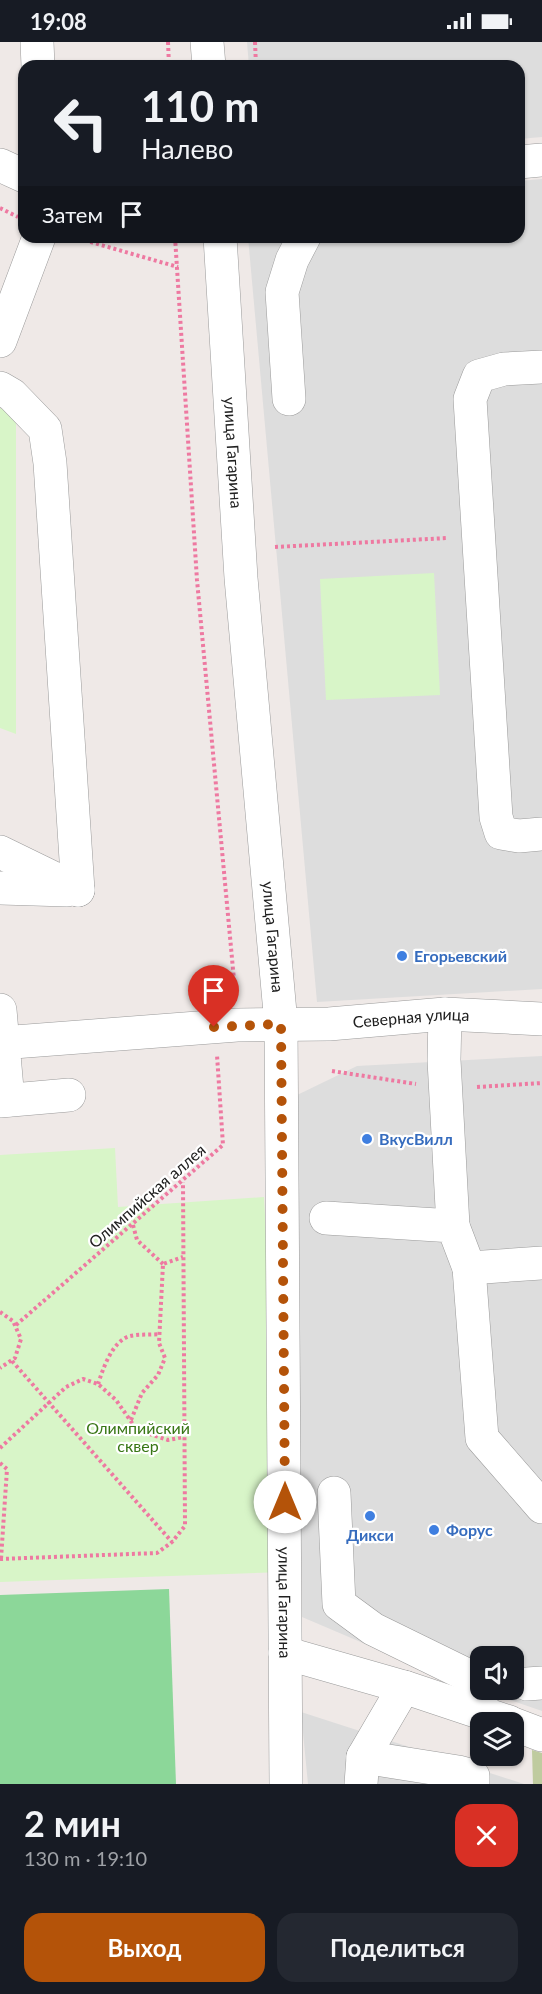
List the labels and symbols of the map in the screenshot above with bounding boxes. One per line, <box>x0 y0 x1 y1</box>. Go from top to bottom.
street label: улица Гагарина <box>221 396 247 509</box>
street label: улица Гагарина <box>259 880 288 993</box>
place label: Егорьевский <box>414 946 507 965</box>
marker: Егорьевский <box>395 949 409 963</box>
pin <box>188 965 239 1027</box>
street label: Северная улица <box>352 1004 470 1031</box>
place label: ВкусВилл <box>379 1129 453 1148</box>
marker: ВкусВилл <box>360 1132 374 1146</box>
street label: Олимпийская аллея <box>84 1140 209 1251</box>
park label: Олимпийский сквер <box>86 1418 190 1455</box>
position arrow <box>253 1470 317 1534</box>
marker: Дикси <box>363 1509 377 1523</box>
place label: Форус <box>446 1520 493 1539</box>
marker: Форус <box>427 1523 441 1537</box>
place label: Дикси <box>346 1525 394 1544</box>
street label: улица Гагарина <box>275 1547 295 1658</box>

